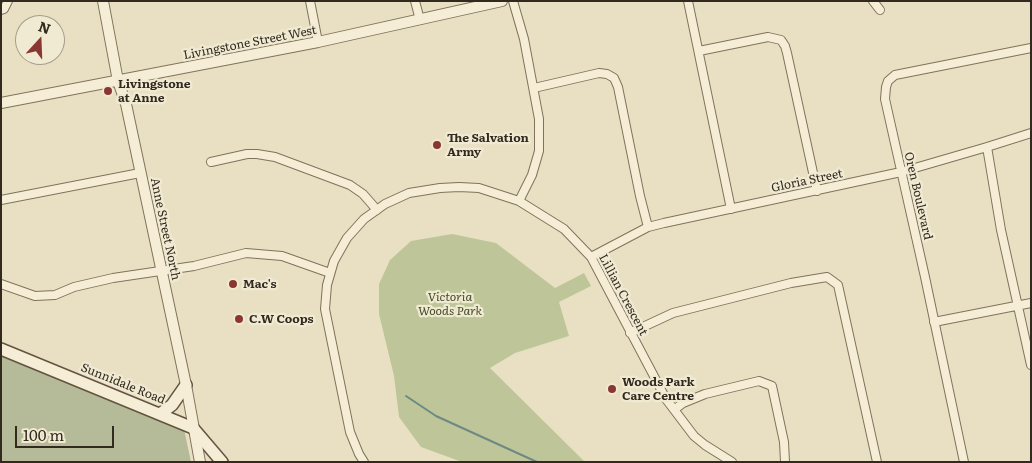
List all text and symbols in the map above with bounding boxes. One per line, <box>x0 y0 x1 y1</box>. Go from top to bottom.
north arrow <box>15 15 65 65</box>
text: N <box>36 15 54 38</box>
street label: Livingstone Street West <box>182 23 318 63</box>
place label: Livingstone at Anne <box>118 77 191 105</box>
marker: Livingstone at Anne <box>102 85 114 97</box>
place label: The Salvation Army <box>447 131 529 159</box>
marker: The Salvation Army <box>431 139 443 151</box>
street label: Oren Boulevard <box>901 151 935 241</box>
street label: Gloria Street <box>770 166 844 196</box>
street label: Anne Street North <box>147 176 183 282</box>
street label: Lillian Crescent <box>595 252 651 338</box>
place label: Mac's <box>243 277 276 291</box>
marker: Mac's <box>227 278 239 290</box>
park label: Victoria Woods Park <box>418 290 482 318</box>
place label: C.W Coops <box>249 312 313 326</box>
marker: C.W Coops <box>233 313 245 325</box>
street label: Sunnidale Road <box>79 360 167 408</box>
place label: Woods Park Care Centre <box>622 375 695 403</box>
marker: Woods Park Care Centre <box>606 383 618 395</box>
scale bar <box>18 416 116 448</box>
text: 100 m <box>23 423 64 446</box>

